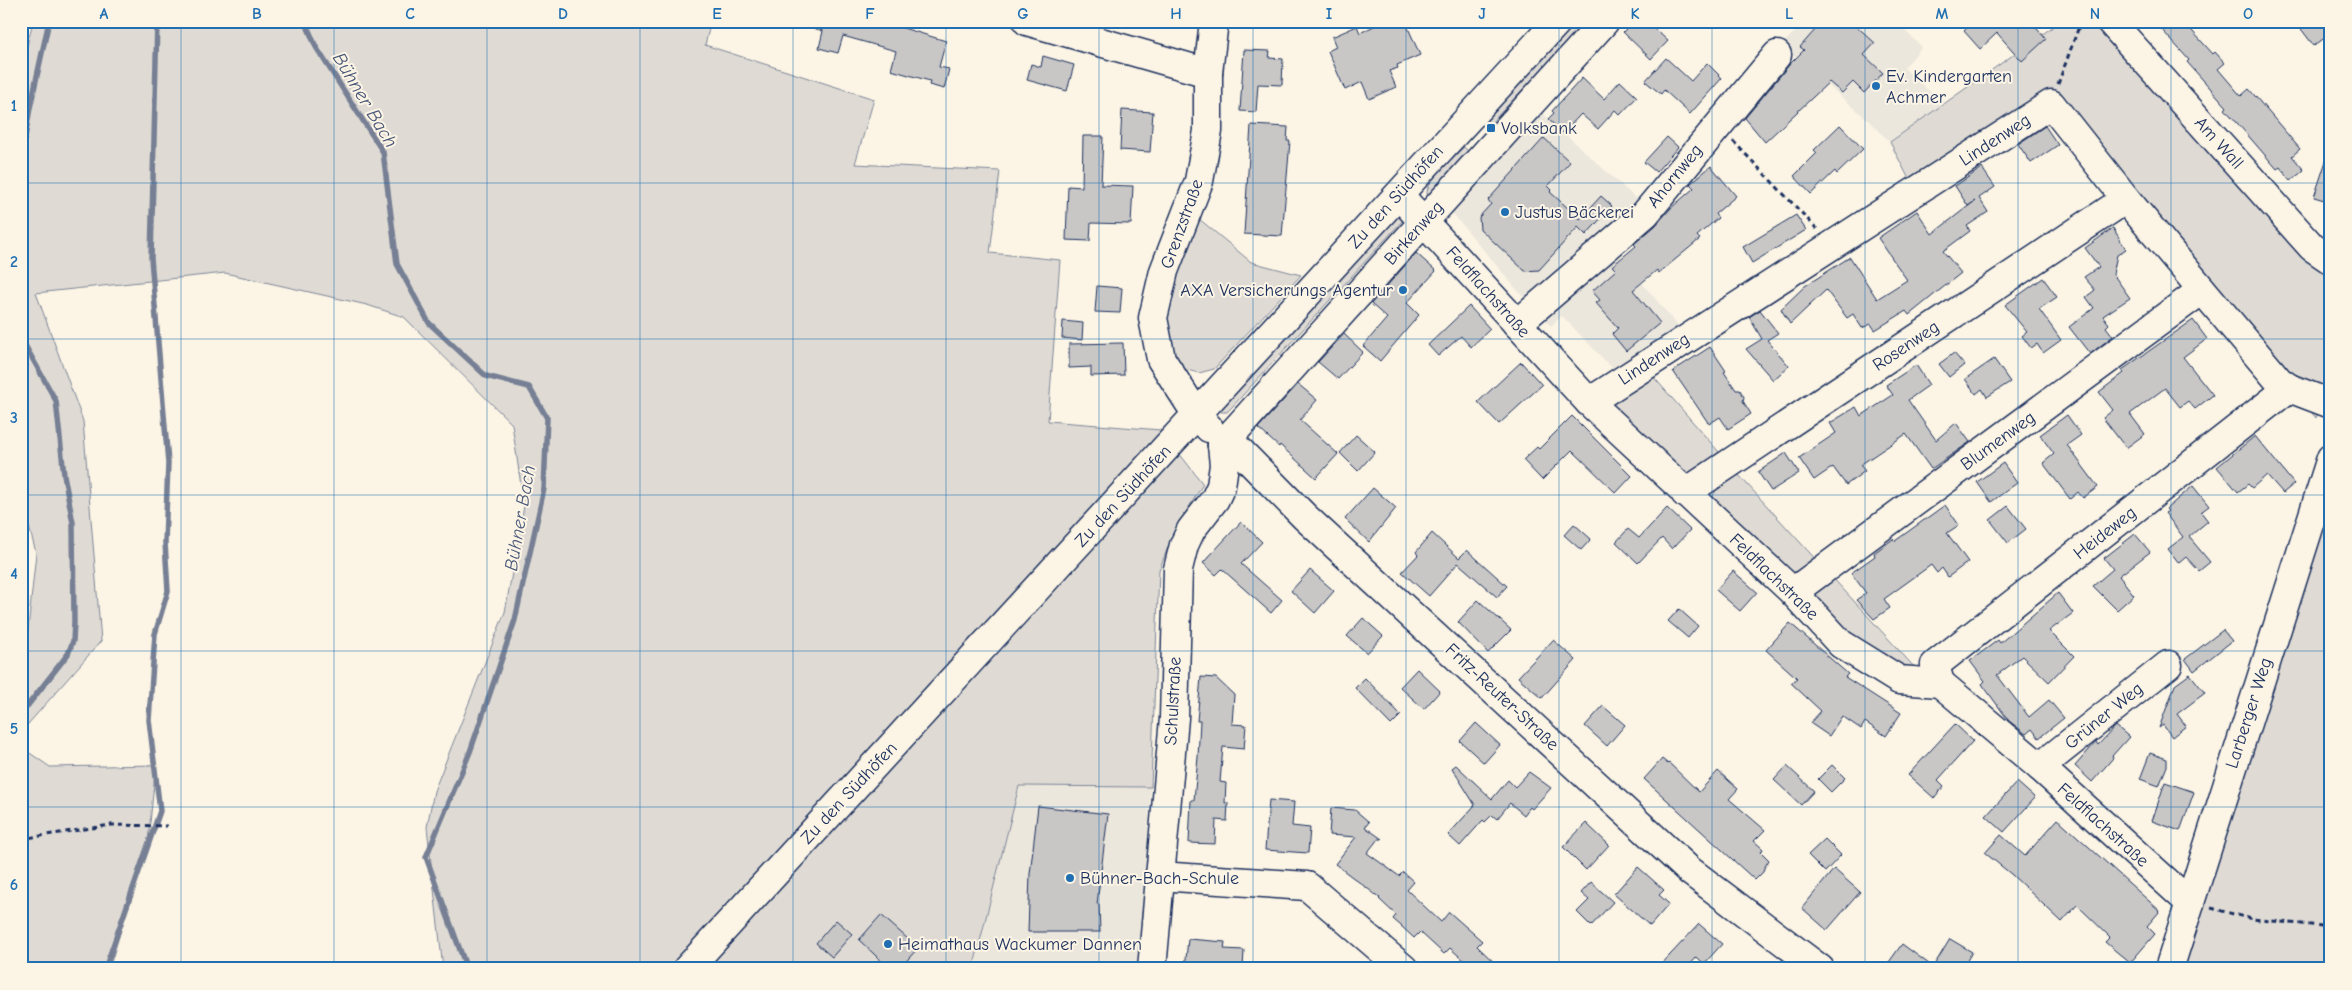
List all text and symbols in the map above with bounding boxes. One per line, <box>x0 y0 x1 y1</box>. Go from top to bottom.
text: A <box>100 5 109 23</box>
text: B <box>252 5 262 23</box>
text: C <box>405 5 415 23</box>
text: D <box>558 5 568 23</box>
text: E <box>712 5 722 23</box>
text: F <box>865 5 875 23</box>
text: G <box>1017 5 1029 23</box>
text: H <box>1170 5 1182 23</box>
text: I <box>1326 5 1332 23</box>
text: J <box>1478 5 1486 23</box>
text: K <box>1630 5 1640 23</box>
text: L <box>1785 5 1793 23</box>
text: M <box>1936 5 1949 23</box>
text: N <box>2090 5 2100 23</box>
text: O <box>2243 5 2253 23</box>
water label: Bühner Bach <box>328 49 402 151</box>
place label: Ev. Kindergarten Achmer <box>1886 66 2012 108</box>
marker: Ev. Kindergarten Achmer <box>1870 80 1882 92</box>
text: 1 <box>11 97 17 115</box>
street label: Lindenweg <box>1955 109 2035 171</box>
street label: Am Wall <box>2190 113 2248 173</box>
place label: Volksbank <box>1501 118 1577 139</box>
marker: Volksbank <box>1485 122 1497 134</box>
street label: Ahornweg <box>1643 140 1707 212</box>
street label: Zu den Südhöfen <box>1344 141 1448 253</box>
street label: Grenzstraße <box>1156 176 1208 272</box>
street label: Birkenweg <box>1380 197 1448 269</box>
place label: Justus Bäckerei <box>1515 202 1634 223</box>
marker: Justus Bäckerei <box>1499 206 1511 218</box>
street label: Feldflachstraße <box>1442 242 1534 342</box>
text: 2 <box>10 253 18 271</box>
place label: AXA Versicherungs Agentur <box>1180 280 1394 301</box>
marker: AXA Versicherungs Agentur <box>1397 284 1409 296</box>
street label: Rosenweg <box>1869 316 1943 376</box>
street label: Lindenweg <box>1614 328 1694 390</box>
street label: Blumenweg <box>1957 407 2039 475</box>
text: 3 <box>10 409 18 427</box>
street label: Zu den Südhöfen <box>1070 441 1176 551</box>
water label: Bühner Bach <box>500 463 540 573</box>
street label: Heideweg <box>2070 502 2140 564</box>
street label: Feldflachstraße <box>1725 529 1823 625</box>
text: 4 <box>10 565 18 583</box>
street label: Fritz-Reuter-Straße <box>1441 639 1563 755</box>
street label: Larberger Weg <box>2221 655 2277 771</box>
street label: Schulstraße <box>1160 656 1186 746</box>
street label: Grüner Weg <box>2061 678 2147 754</box>
text: 5 <box>10 720 18 738</box>
street label: Zu den Südhöfen <box>796 738 902 848</box>
street label: Feldflachstraße <box>2053 779 2153 871</box>
place label: Bühner-Bach-Schule <box>1080 868 1239 889</box>
marker: Bühner-Bach-Schule <box>1064 872 1076 884</box>
text: 6 <box>10 876 18 894</box>
place label: Heimathaus Wackumer Dannen <box>898 934 1142 955</box>
marker: Heimathaus Wackumer Dannen <box>882 938 894 950</box>

